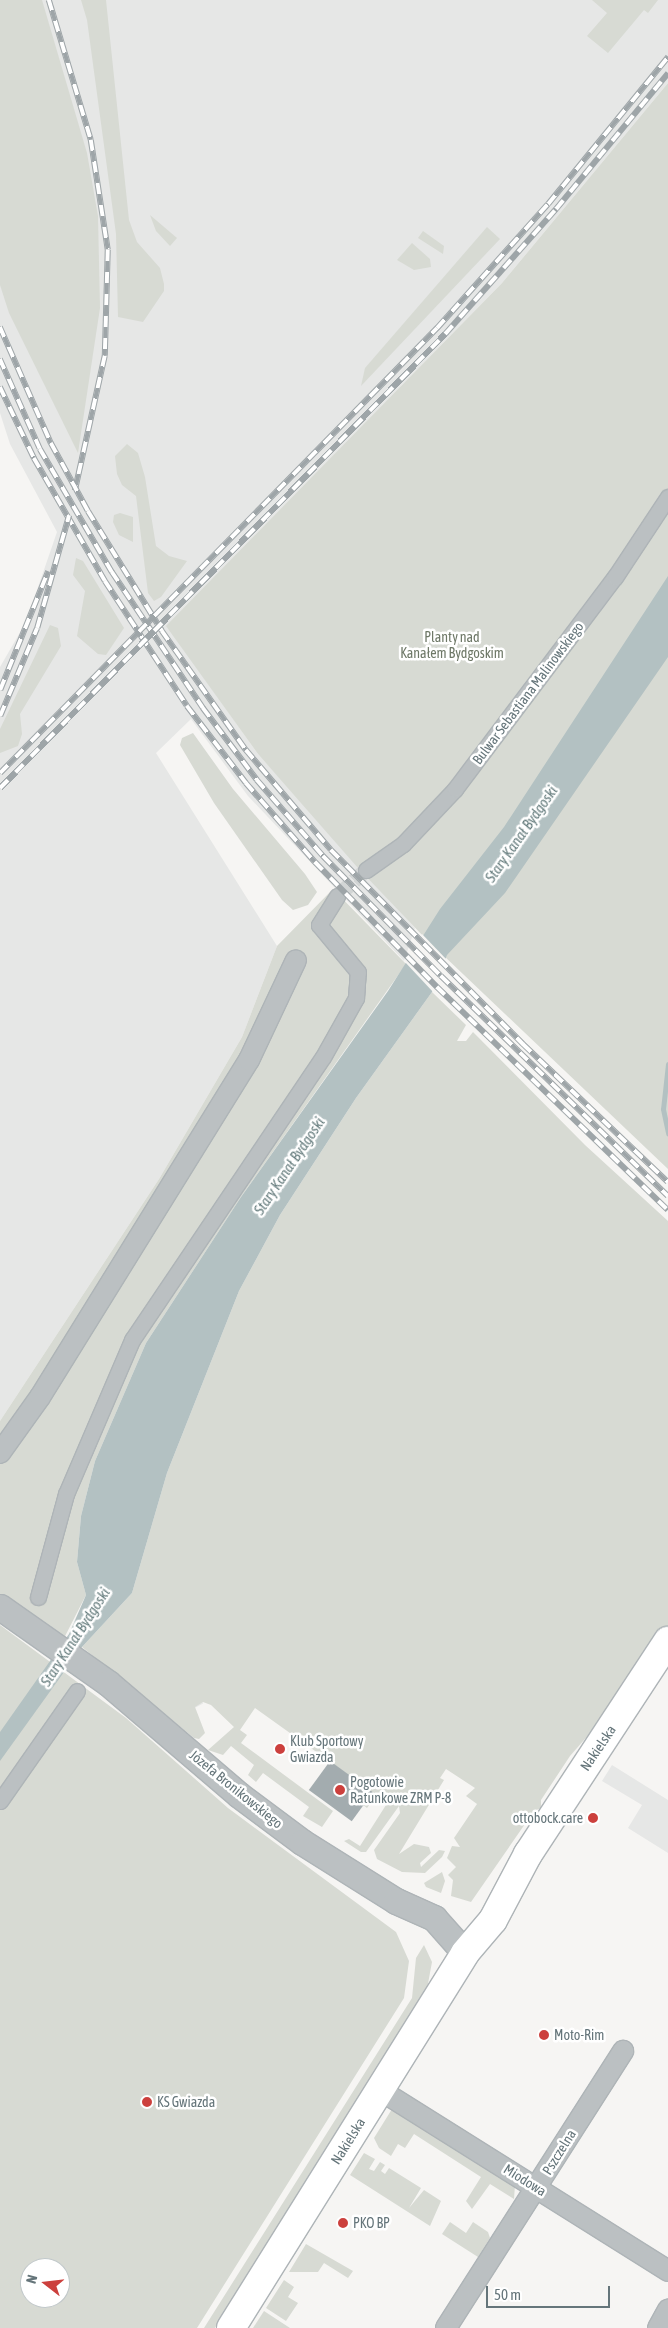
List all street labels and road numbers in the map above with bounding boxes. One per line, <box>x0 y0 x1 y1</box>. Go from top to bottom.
street label: Bulwar Sebastiana Malinowskiego <box>469 618 587 768</box>
street label: Nakielska <box>577 1722 619 1774</box>
street label: Józefa Bronikowskiego <box>186 1746 286 1832</box>
street label: Nakielska <box>327 2115 369 2167</box>
street label: Pszczelna <box>539 2126 579 2178</box>
street label: Miodowa <box>501 2160 549 2200</box>

